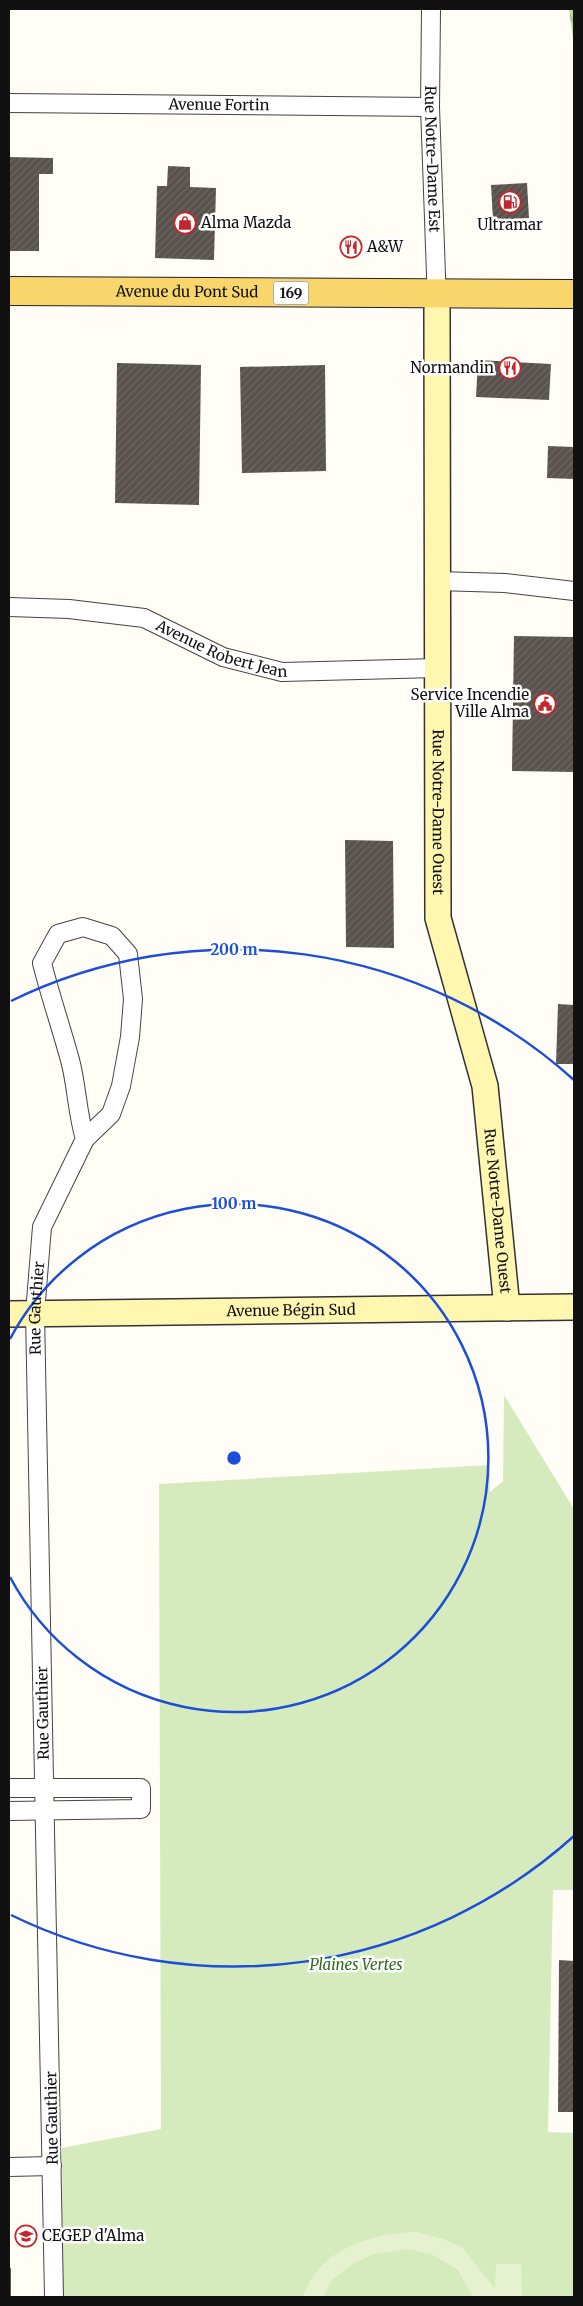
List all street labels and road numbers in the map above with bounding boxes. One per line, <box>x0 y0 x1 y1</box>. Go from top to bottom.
street label: Rue Notre-Dame Est <box>421 85 444 233</box>
street label: Avenue Fortin <box>167 95 270 114</box>
street label: Avenue du Pont Sud <box>115 282 258 301</box>
road number: 169 <box>274 282 308 304</box>
street label: Avenue Robert Jean <box>152 615 288 681</box>
street label: Rue Notre-Dame Ouest <box>429 729 448 895</box>
street label: Rue Notre-Dame Ouest <box>480 1128 516 1294</box>
street label: Rue Gauthier <box>25 1260 48 1355</box>
street label: Avenue Bégin Sud <box>225 1300 356 1320</box>
street label: Rue Gauthier <box>32 1666 53 1760</box>
street label: Rue Gauthier <box>41 2071 62 2165</box>

